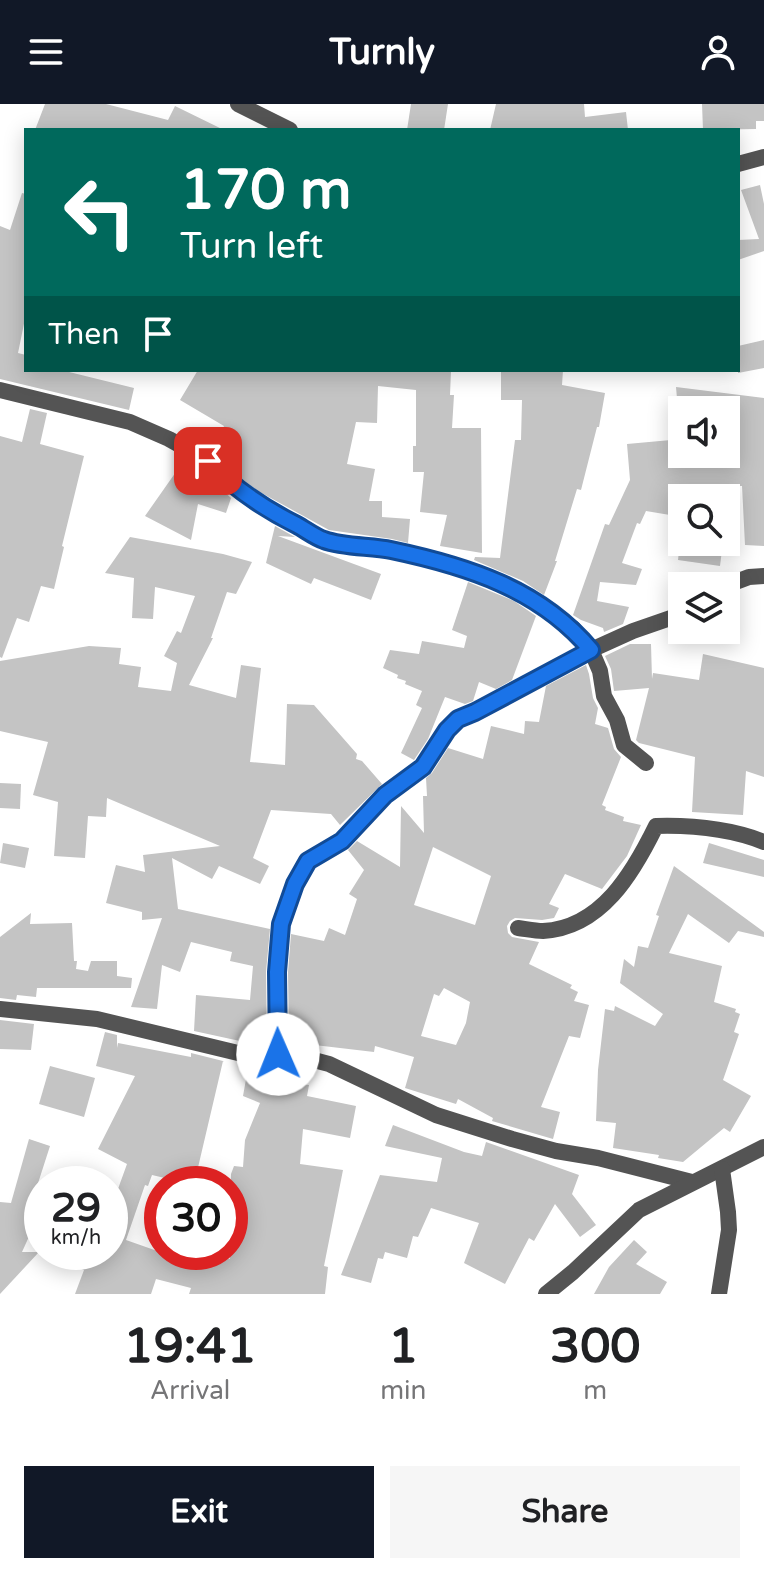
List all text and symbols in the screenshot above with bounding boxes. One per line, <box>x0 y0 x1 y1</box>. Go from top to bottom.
icon: menu <box>24 30 68 74</box>
icon: person <box>696 30 740 74</box>
text: Turnly <box>329 31 435 74</box>
text: 170 m <box>180 157 351 224</box>
icon: left <box>48 160 152 264</box>
text: Turn left <box>180 225 323 268</box>
icon: arrive <box>136 312 180 356</box>
text: Then <box>48 316 120 353</box>
map controls <box>668 396 740 644</box>
button: sound <box>668 396 740 468</box>
pin <box>174 427 242 495</box>
icon: arrive <box>186 439 230 483</box>
button: search <box>668 484 740 556</box>
button: layers <box>668 572 740 644</box>
position arrow <box>236 1012 320 1096</box>
speed limit sign: 30 <box>144 1166 248 1270</box>
text: 29 <box>51 1184 101 1232</box>
text: km/h <box>51 1226 101 1250</box>
text: 19:41 <box>124 1318 257 1376</box>
text: 1 <box>388 1318 418 1376</box>
text: 300 <box>550 1318 640 1376</box>
text: Arrival <box>150 1375 230 1406</box>
text: min <box>380 1375 426 1406</box>
text: m <box>583 1375 607 1406</box>
button: Exit <box>24 1466 374 1558</box>
button: Share <box>390 1466 740 1558</box>

